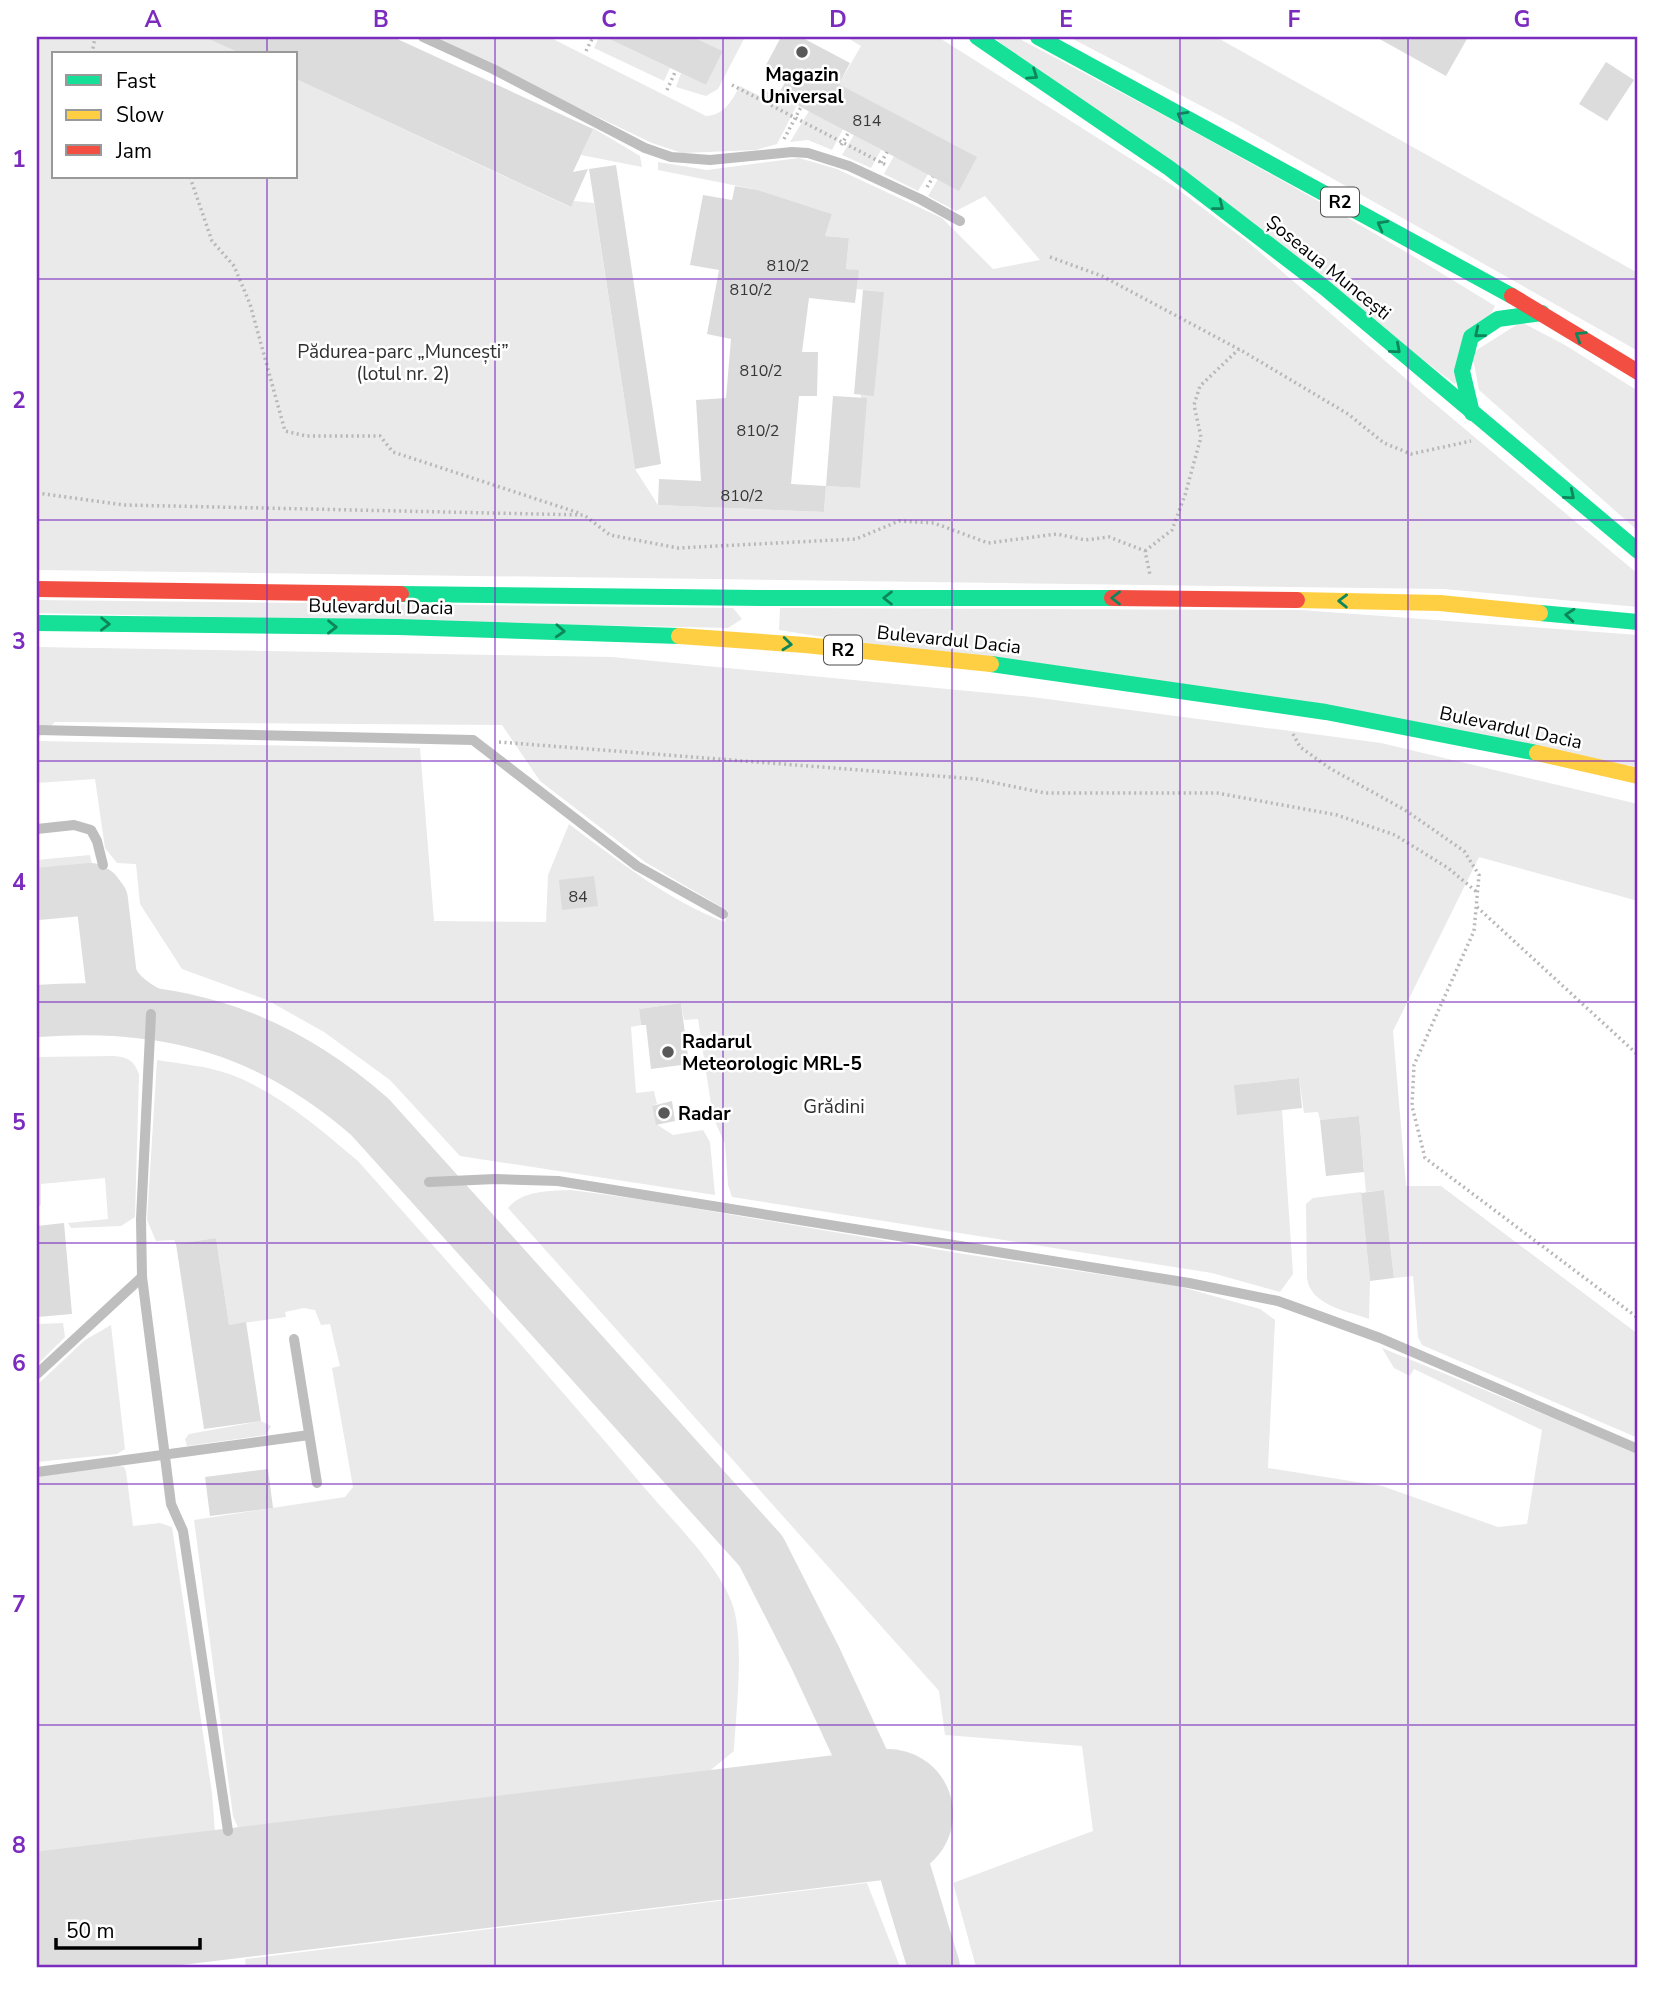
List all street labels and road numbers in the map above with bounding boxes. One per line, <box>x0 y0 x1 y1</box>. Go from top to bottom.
road number: R2 <box>1321 188 1359 216</box>
street label: Șoseaua Muncești <box>1260 209 1396 326</box>
street label: Bulevardul Dacia <box>308 593 454 621</box>
street label: Bulevardul Dacia <box>875 619 1022 661</box>
road number: R2 <box>824 636 862 664</box>
street label: Bulevardul Dacia <box>1437 700 1584 756</box>

